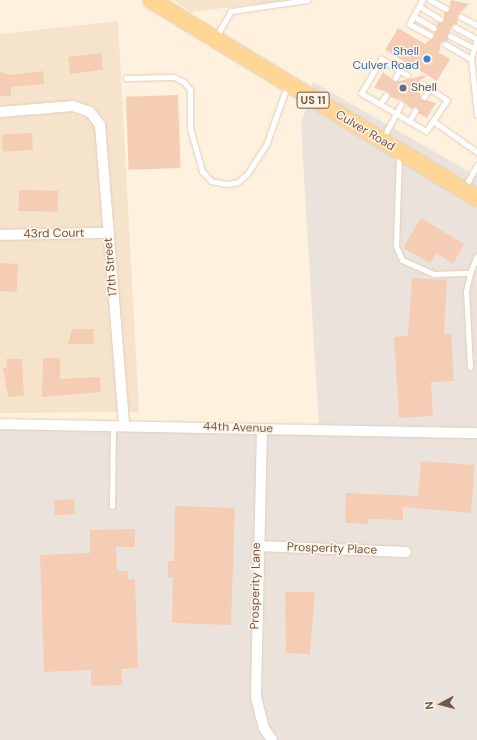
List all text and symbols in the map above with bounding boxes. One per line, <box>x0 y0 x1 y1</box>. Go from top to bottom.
place label: Shell Culver Road <box>352 45 419 73</box>
marker: Shell Culver Road <box>422 54 432 64</box>
place label: Shell <box>411 81 437 95</box>
marker: Shell <box>398 83 408 93</box>
road number: US 11 <box>296 91 330 109</box>
street label: Culver Road <box>333 108 397 154</box>
street label: 43rd Court <box>23 226 85 242</box>
street label: 17th Street <box>101 237 121 297</box>
street label: 44th Avenue <box>203 420 273 436</box>
street label: Prosperity Place <box>287 540 377 558</box>
street label: Prosperity Lane <box>248 542 264 630</box>
north arrow <box>421 684 461 724</box>
text: N <box>422 701 437 710</box>

